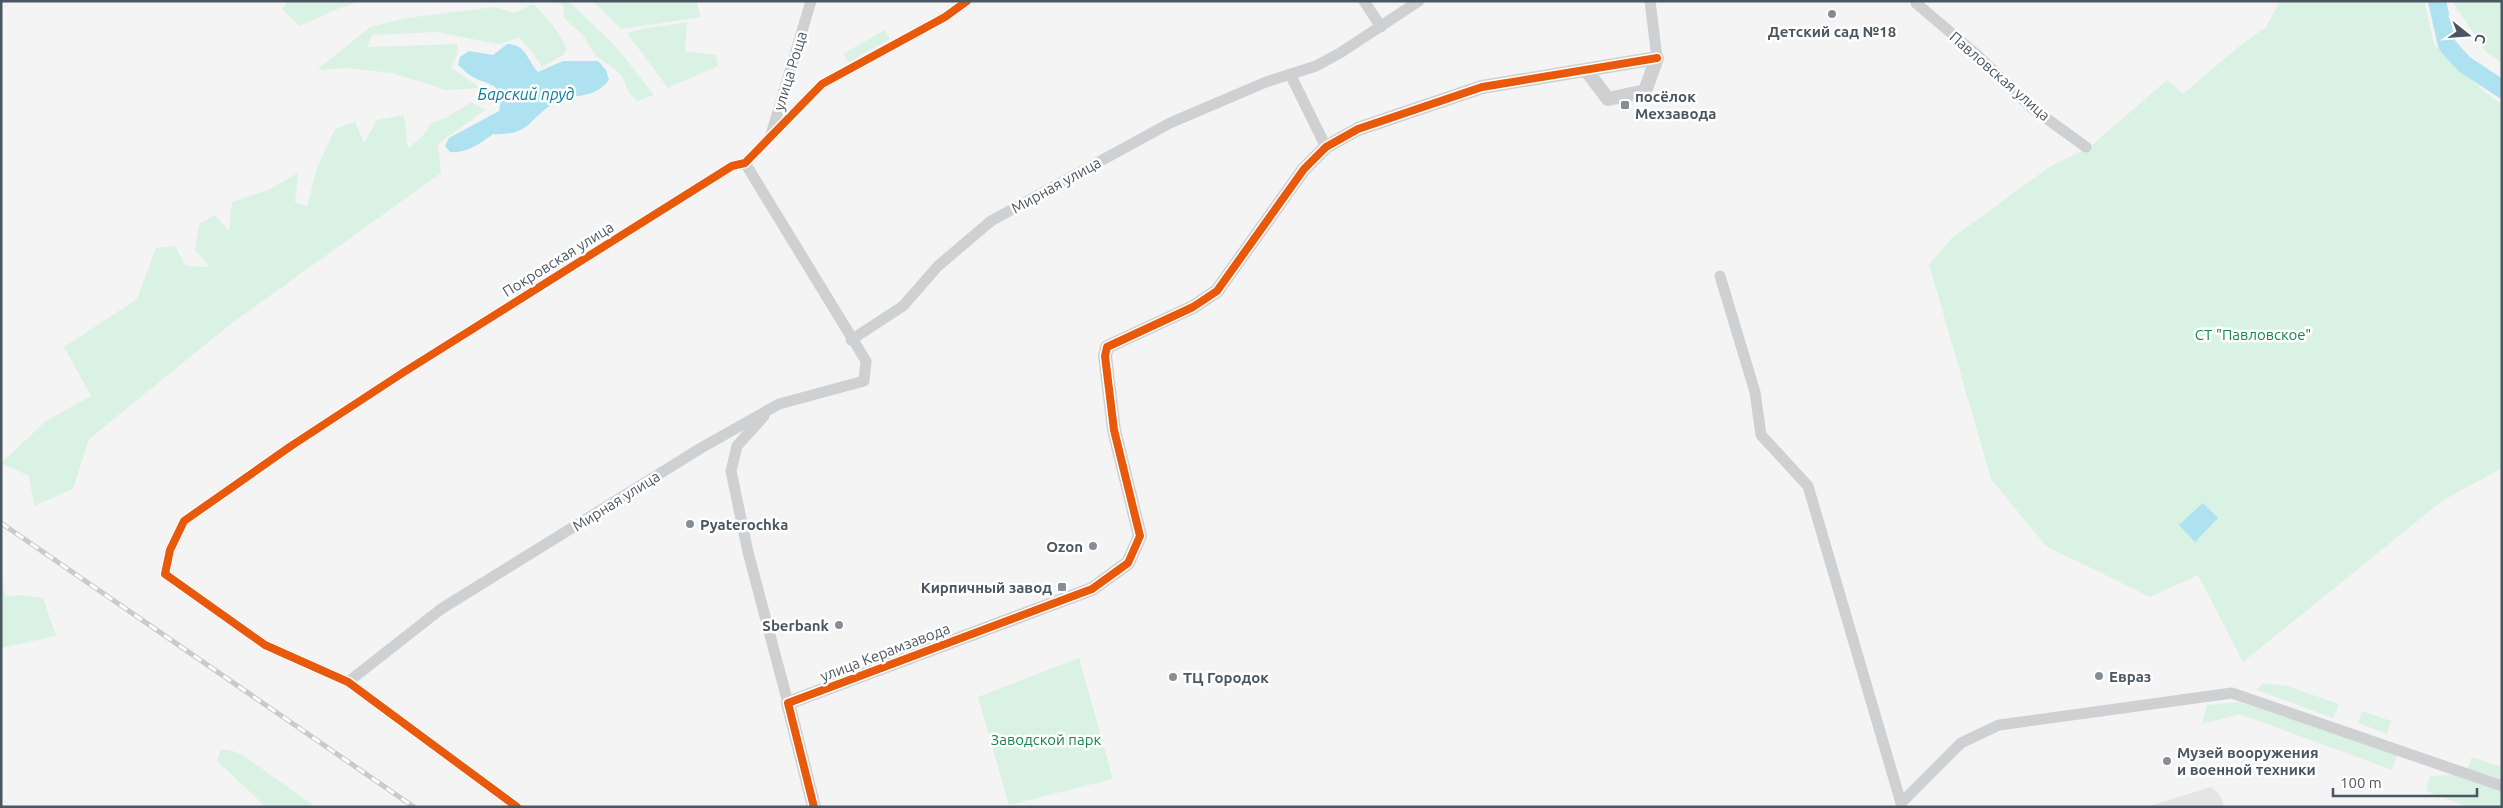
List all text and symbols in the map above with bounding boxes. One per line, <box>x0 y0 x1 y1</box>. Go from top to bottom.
marker: Детский сад №18 <box>1826 8 1838 20</box>
north arrow <box>2443 10 2493 60</box>
place label: Детский сад №18 <box>1768 23 1896 40</box>
street label: Павловская улица <box>1946 28 2054 124</box>
street label: улица Роща <box>770 29 810 113</box>
text: С <box>2471 32 2489 45</box>
water label: Барский пруд <box>478 85 574 103</box>
place label: посёлок Мехзавода <box>1635 88 1716 122</box>
marker: посёлок Мехзавода <box>1619 99 1631 111</box>
street label: Мирная улица <box>1008 153 1104 217</box>
street label: Покровская улица <box>499 218 617 300</box>
park label: СТ "Павловское" <box>2195 326 2311 343</box>
street label: Мирная улица <box>569 467 663 535</box>
place label: Pyaterochka <box>700 516 788 533</box>
marker: Pyaterochka <box>684 518 696 530</box>
place label: Ozon <box>1046 538 1083 555</box>
marker: Ozon <box>1087 540 1099 552</box>
place label: Кирпичный завод <box>921 579 1052 596</box>
marker: Кирпичный завод <box>1056 581 1068 593</box>
place label: Sberbank <box>762 617 830 634</box>
street label: улица Керамзавода <box>818 619 952 685</box>
marker: Sberbank <box>833 619 845 631</box>
place label: Евраз <box>2109 668 2151 685</box>
place label: ТЦ Городок <box>1183 669 1269 686</box>
marker: Евраз <box>2093 670 2105 682</box>
marker: ТЦ Городок <box>1167 671 1179 683</box>
park label: Заводской парк <box>991 731 1101 748</box>
place label: Музей вооружения и военной техники <box>2177 744 2319 778</box>
marker: Музей вооружения и военной техники <box>2161 755 2173 767</box>
scale bar <box>2333 766 2477 798</box>
text: 100 m <box>2340 774 2382 791</box>

